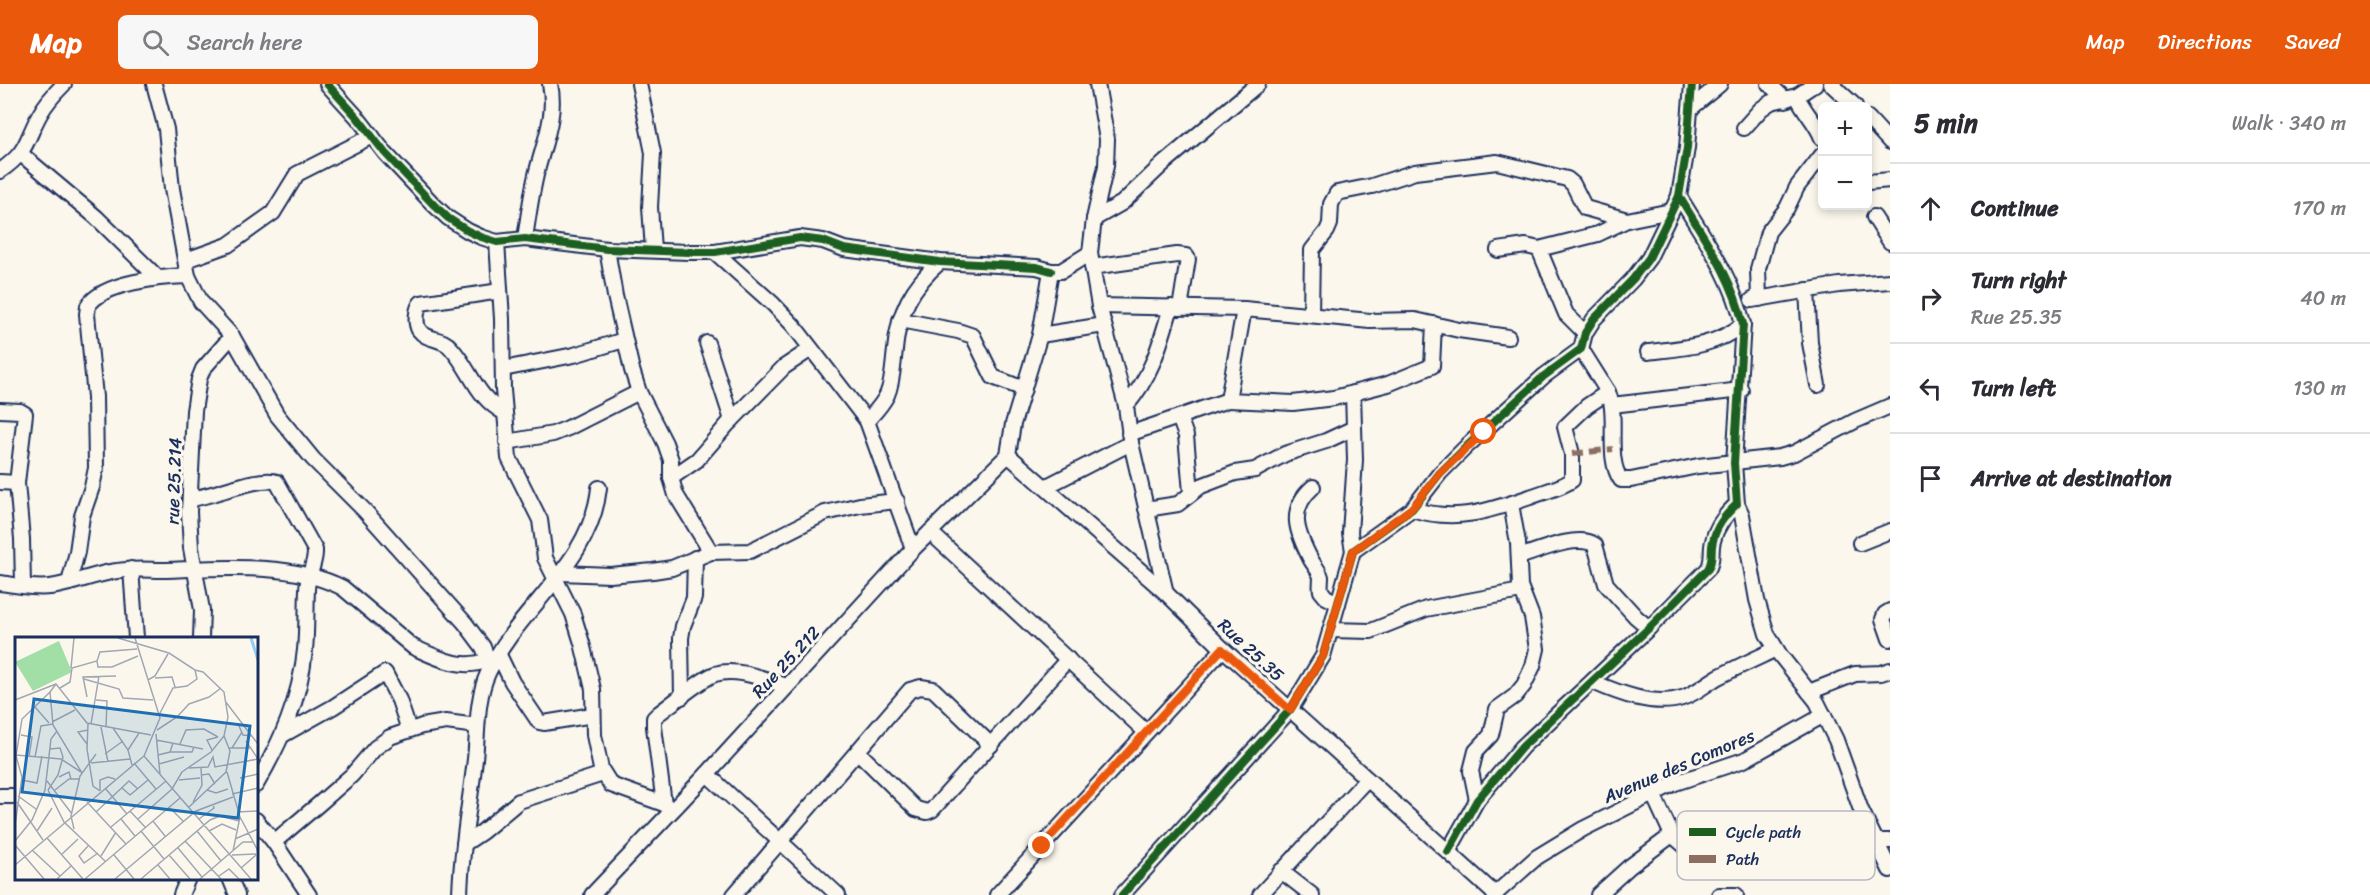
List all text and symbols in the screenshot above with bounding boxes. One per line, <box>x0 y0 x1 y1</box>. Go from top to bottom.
search box <box>118 15 538 69</box>
text: Map <box>30 18 82 67</box>
text: Search here <box>187 23 303 62</box>
text: Map <box>2086 23 2124 61</box>
text: Directions <box>2157 23 2252 61</box>
text: Saved <box>2285 23 2340 61</box>
icon: search <box>139 26 172 59</box>
text: 5 min <box>1914 100 1978 146</box>
map controls <box>1818 102 1872 210</box>
button: + <box>1818 102 1872 156</box>
text: Walk · 340 m <box>2232 106 2346 141</box>
button: − <box>1818 156 1872 210</box>
text: Continue <box>1971 189 2059 228</box>
text: 170 m <box>2293 191 2346 226</box>
icon: ahead <box>1914 192 1947 225</box>
text: Turn right <box>1971 261 2066 300</box>
text: 40 m <box>2300 281 2346 316</box>
icon: right <box>1914 282 1947 315</box>
text: Rue 25.35 <box>1971 300 2062 335</box>
text: Turn left <box>1971 369 2056 408</box>
text: 130 m <box>2293 371 2346 406</box>
icon: left <box>1914 372 1947 405</box>
route start <box>1470 418 1496 444</box>
street label: rue 25.214 <box>156 437 192 525</box>
text: Arrive at destination <box>1971 459 2172 498</box>
icon: arrive <box>1914 462 1947 495</box>
street label: Rue 25.35 <box>1210 610 1292 690</box>
street label: Rue 25.212 <box>744 618 828 706</box>
inset map <box>15 637 258 880</box>
street label: Avenue des Comores <box>1597 719 1760 813</box>
legend <box>1677 811 1875 880</box>
text: Cycle path <box>1726 818 1801 847</box>
route end <box>1028 832 1054 858</box>
text: Path <box>1726 845 1759 874</box>

